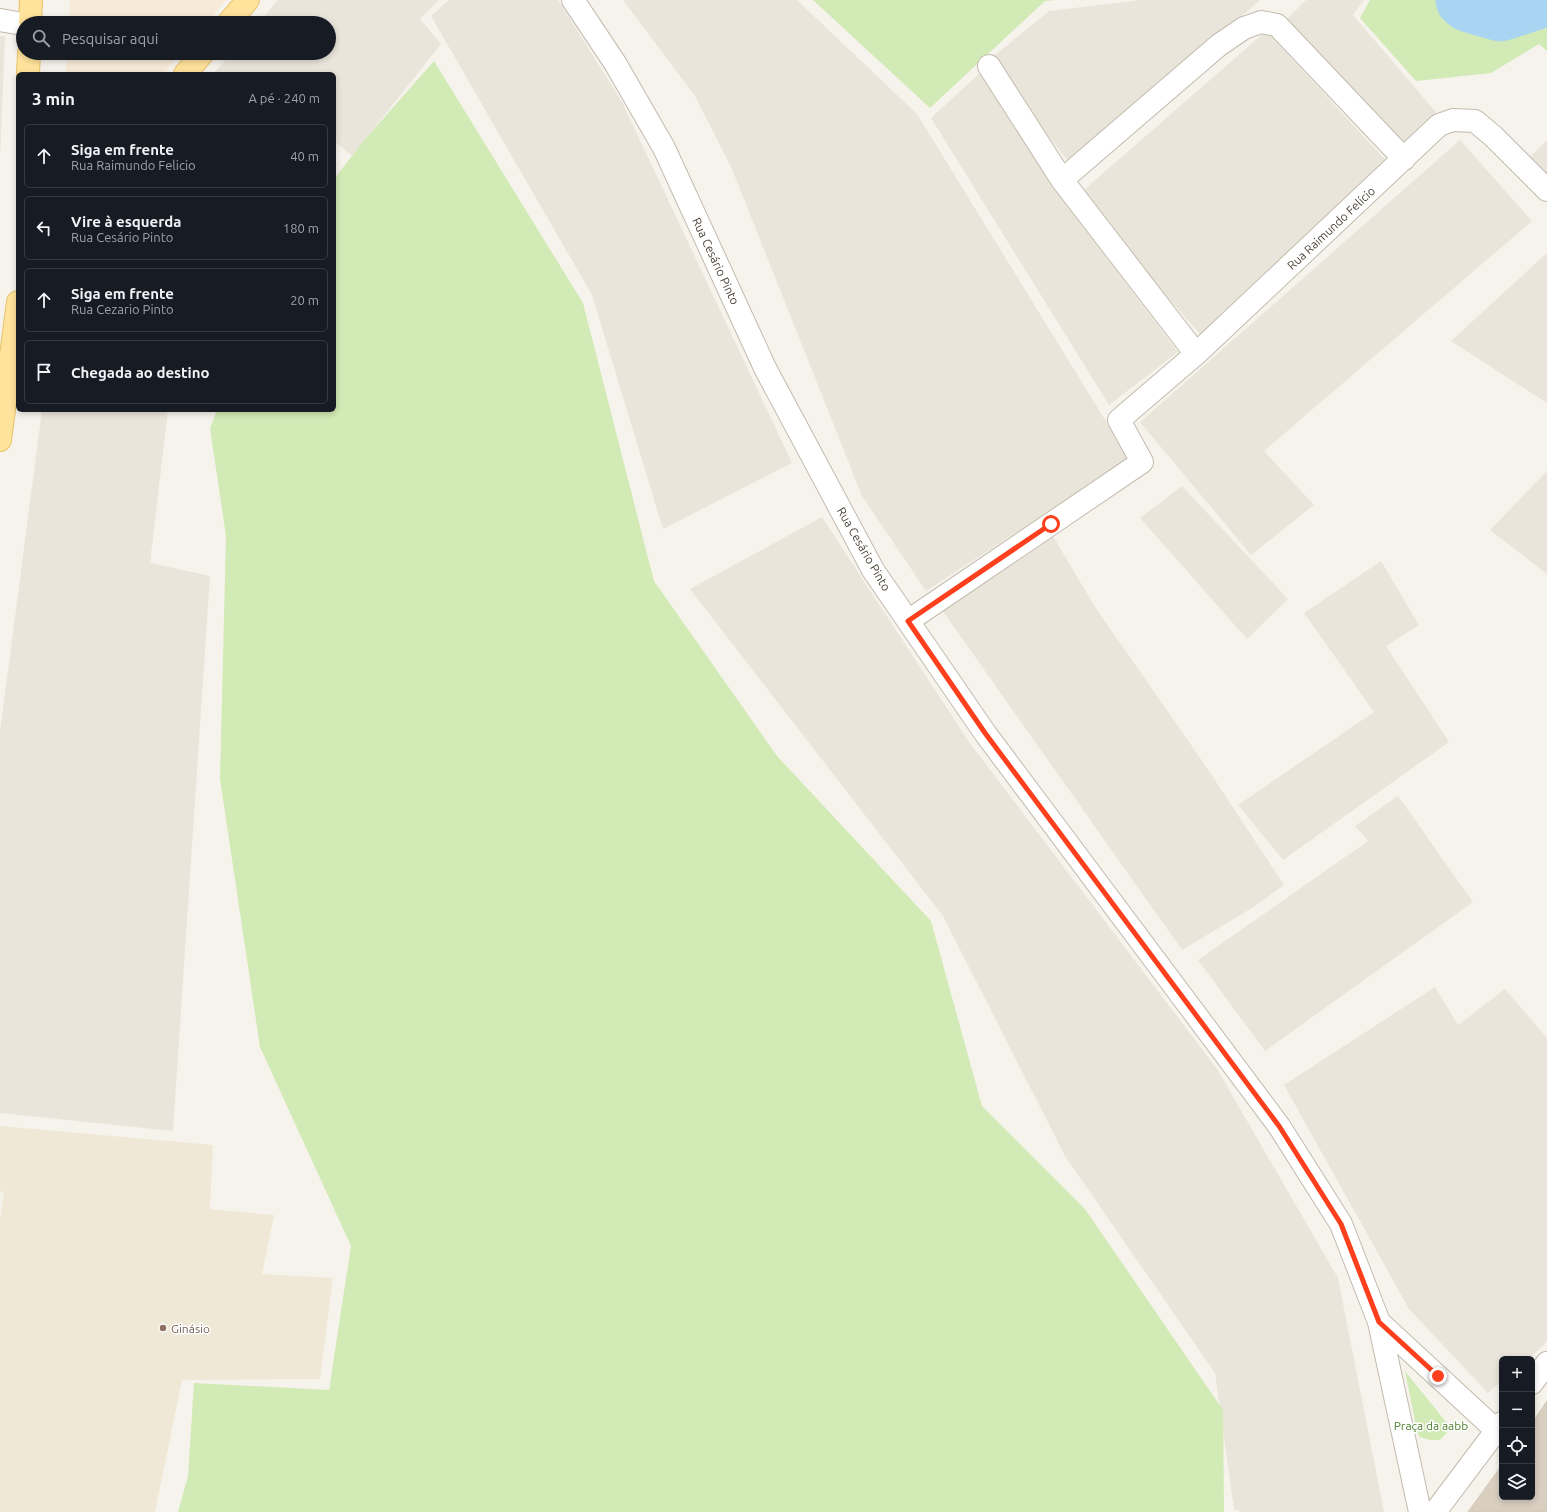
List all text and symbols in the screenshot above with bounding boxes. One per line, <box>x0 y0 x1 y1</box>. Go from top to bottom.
search box <box>16 16 336 60</box>
icon: search <box>30 27 52 49</box>
text: Pesquisar aqui <box>62 30 158 47</box>
text: 3 min <box>32 89 75 108</box>
text: A pé · 240 m <box>248 91 320 105</box>
text: Siga em frente <box>71 141 174 158</box>
icon: ahead <box>33 145 55 167</box>
text: 40 m <box>290 149 319 163</box>
text: Rua Raimundo Felicio <box>71 158 196 172</box>
street label: Rua Raimundo Felício <box>1284 184 1378 272</box>
text: Vire à esquerda <box>71 213 181 230</box>
street label: Rua Cesário Pinto <box>690 215 742 307</box>
icon: left <box>33 217 55 239</box>
text: 180 m <box>283 221 319 235</box>
text: Rua Cesário Pinto <box>71 230 173 244</box>
text: Siga em frente <box>71 285 174 302</box>
icon: ahead <box>33 289 55 311</box>
text: 20 m <box>290 293 319 307</box>
text: Rua Cezario Pinto <box>71 302 174 316</box>
icon: arrive <box>33 361 55 383</box>
text: Chegada ao destino <box>71 364 210 381</box>
street label: Rua Cesário Pinto <box>835 505 893 593</box>
route start <box>1042 515 1060 533</box>
place label: Ginásio <box>171 1322 210 1335</box>
marker: Ginásio <box>158 1323 168 1333</box>
map controls <box>1499 1356 1535 1500</box>
button: + <box>1499 1356 1535 1392</box>
route end <box>1429 1367 1447 1385</box>
button: − <box>1499 1392 1535 1428</box>
park label: Praça da aabb <box>1394 1419 1468 1432</box>
button: locate <box>1499 1428 1535 1464</box>
button: layers <box>1499 1464 1535 1500</box>

